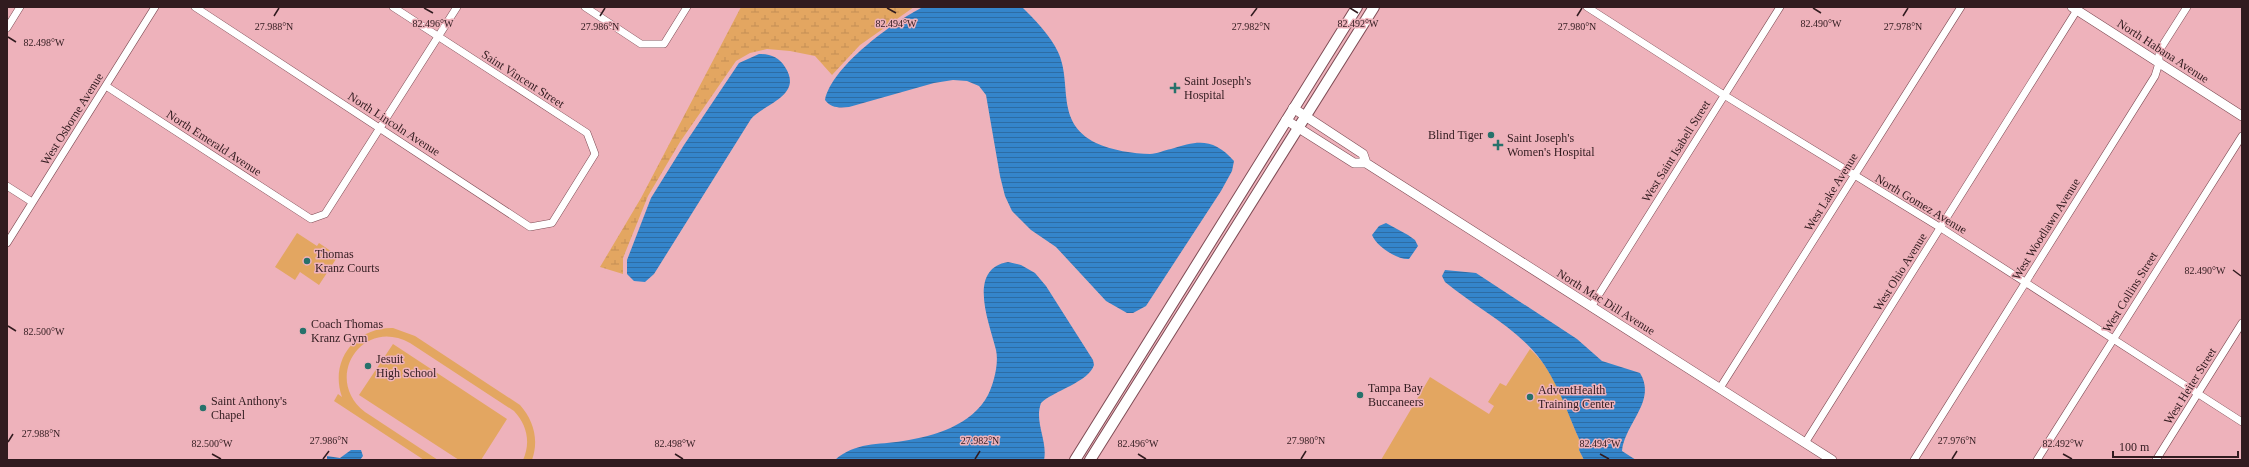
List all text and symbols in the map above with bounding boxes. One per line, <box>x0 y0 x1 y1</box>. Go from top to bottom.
street label: North Habana Avenue <box>2115 16 2211 86</box>
text: 82.496°W <box>413 18 454 29</box>
text: 82.494°W <box>876 18 917 29</box>
text: 82.492°W <box>1338 18 1379 29</box>
text: 82.490°W <box>1801 18 1842 29</box>
text: 27.988°N <box>255 21 293 32</box>
text: 27.986°N <box>581 21 619 32</box>
text: 27.982°N <box>1232 21 1270 32</box>
text: 27.980°N <box>1558 21 1596 32</box>
text: 27.978°N <box>1884 21 1922 32</box>
text: 82.498°W <box>24 37 65 48</box>
street label: Saint Vincent Street <box>479 47 567 111</box>
street label: West Osborne Avenue <box>38 70 106 168</box>
place label: Saint Joseph's Hospital <box>1184 74 1251 102</box>
marker: Saint Joseph's Hospital <box>1169 82 1181 94</box>
street label: North Lincoln Avenue <box>345 89 443 159</box>
street label: West Saint Isabell Street <box>1639 97 1713 204</box>
street label: North Emerald Avenue <box>164 107 264 179</box>
place label: Blind Tiger <box>1428 128 1483 142</box>
marker: Blind Tiger <box>1486 130 1496 140</box>
place label: Saint Joseph's Women's Hospital <box>1507 131 1595 159</box>
marker: Saint Joseph's Women's Hospital <box>1492 139 1504 151</box>
street label: West Lake Avenue <box>1801 150 1861 234</box>
street label: North Gomez Avenue <box>1873 171 1969 237</box>
street label: West Woodlawn Avenue <box>2009 176 2083 282</box>
street label: West Ohio Avenue <box>1870 230 1930 314</box>
place label: Thomas Kranz Courts <box>315 247 380 275</box>
street label: West Collins Street <box>2100 249 2161 335</box>
marker: Thomas Kranz Courts <box>302 256 312 266</box>
text: 82.490°W <box>2185 265 2226 276</box>
street label: North Mac Dill Avenue <box>1554 266 1658 338</box>
place label: Coach Thomas Kranz Gym <box>311 317 383 345</box>
text: 82.500°W <box>24 326 65 337</box>
marker: Coach Thomas Kranz Gym <box>298 326 308 336</box>
street label: West Heiter Street <box>2161 345 2220 427</box>
place label: Jesuit High School <box>376 352 437 380</box>
marker: Jesuit High School <box>363 361 373 371</box>
place label: Tampa Bay Buccaneers <box>1368 381 1424 409</box>
place label: AdventHealth Training Center <box>1538 383 1614 411</box>
marker: Tampa Bay Buccaneers <box>1355 390 1365 400</box>
marker: AdventHealth Training Center <box>1525 392 1535 402</box>
place label: Saint Anthony's Chapel <box>211 394 287 422</box>
marker: Saint Anthony's Chapel <box>198 403 208 413</box>
text: 27.988°N <box>22 428 60 439</box>
scale bar <box>2113 433 2238 459</box>
text: 27.986°N <box>310 435 348 446</box>
text: 27.982°N <box>961 435 999 446</box>
text: 27.980°N <box>1287 435 1325 446</box>
text: 27.976°N <box>1938 435 1976 446</box>
text: 82.500°W <box>192 438 233 449</box>
text: 82.498°W <box>655 438 696 449</box>
text: 82.496°W <box>1118 438 1159 449</box>
text: 82.494°W <box>1580 438 1621 449</box>
text: 82.492°W <box>2043 438 2084 449</box>
text: 100 m <box>2119 440 2150 454</box>

